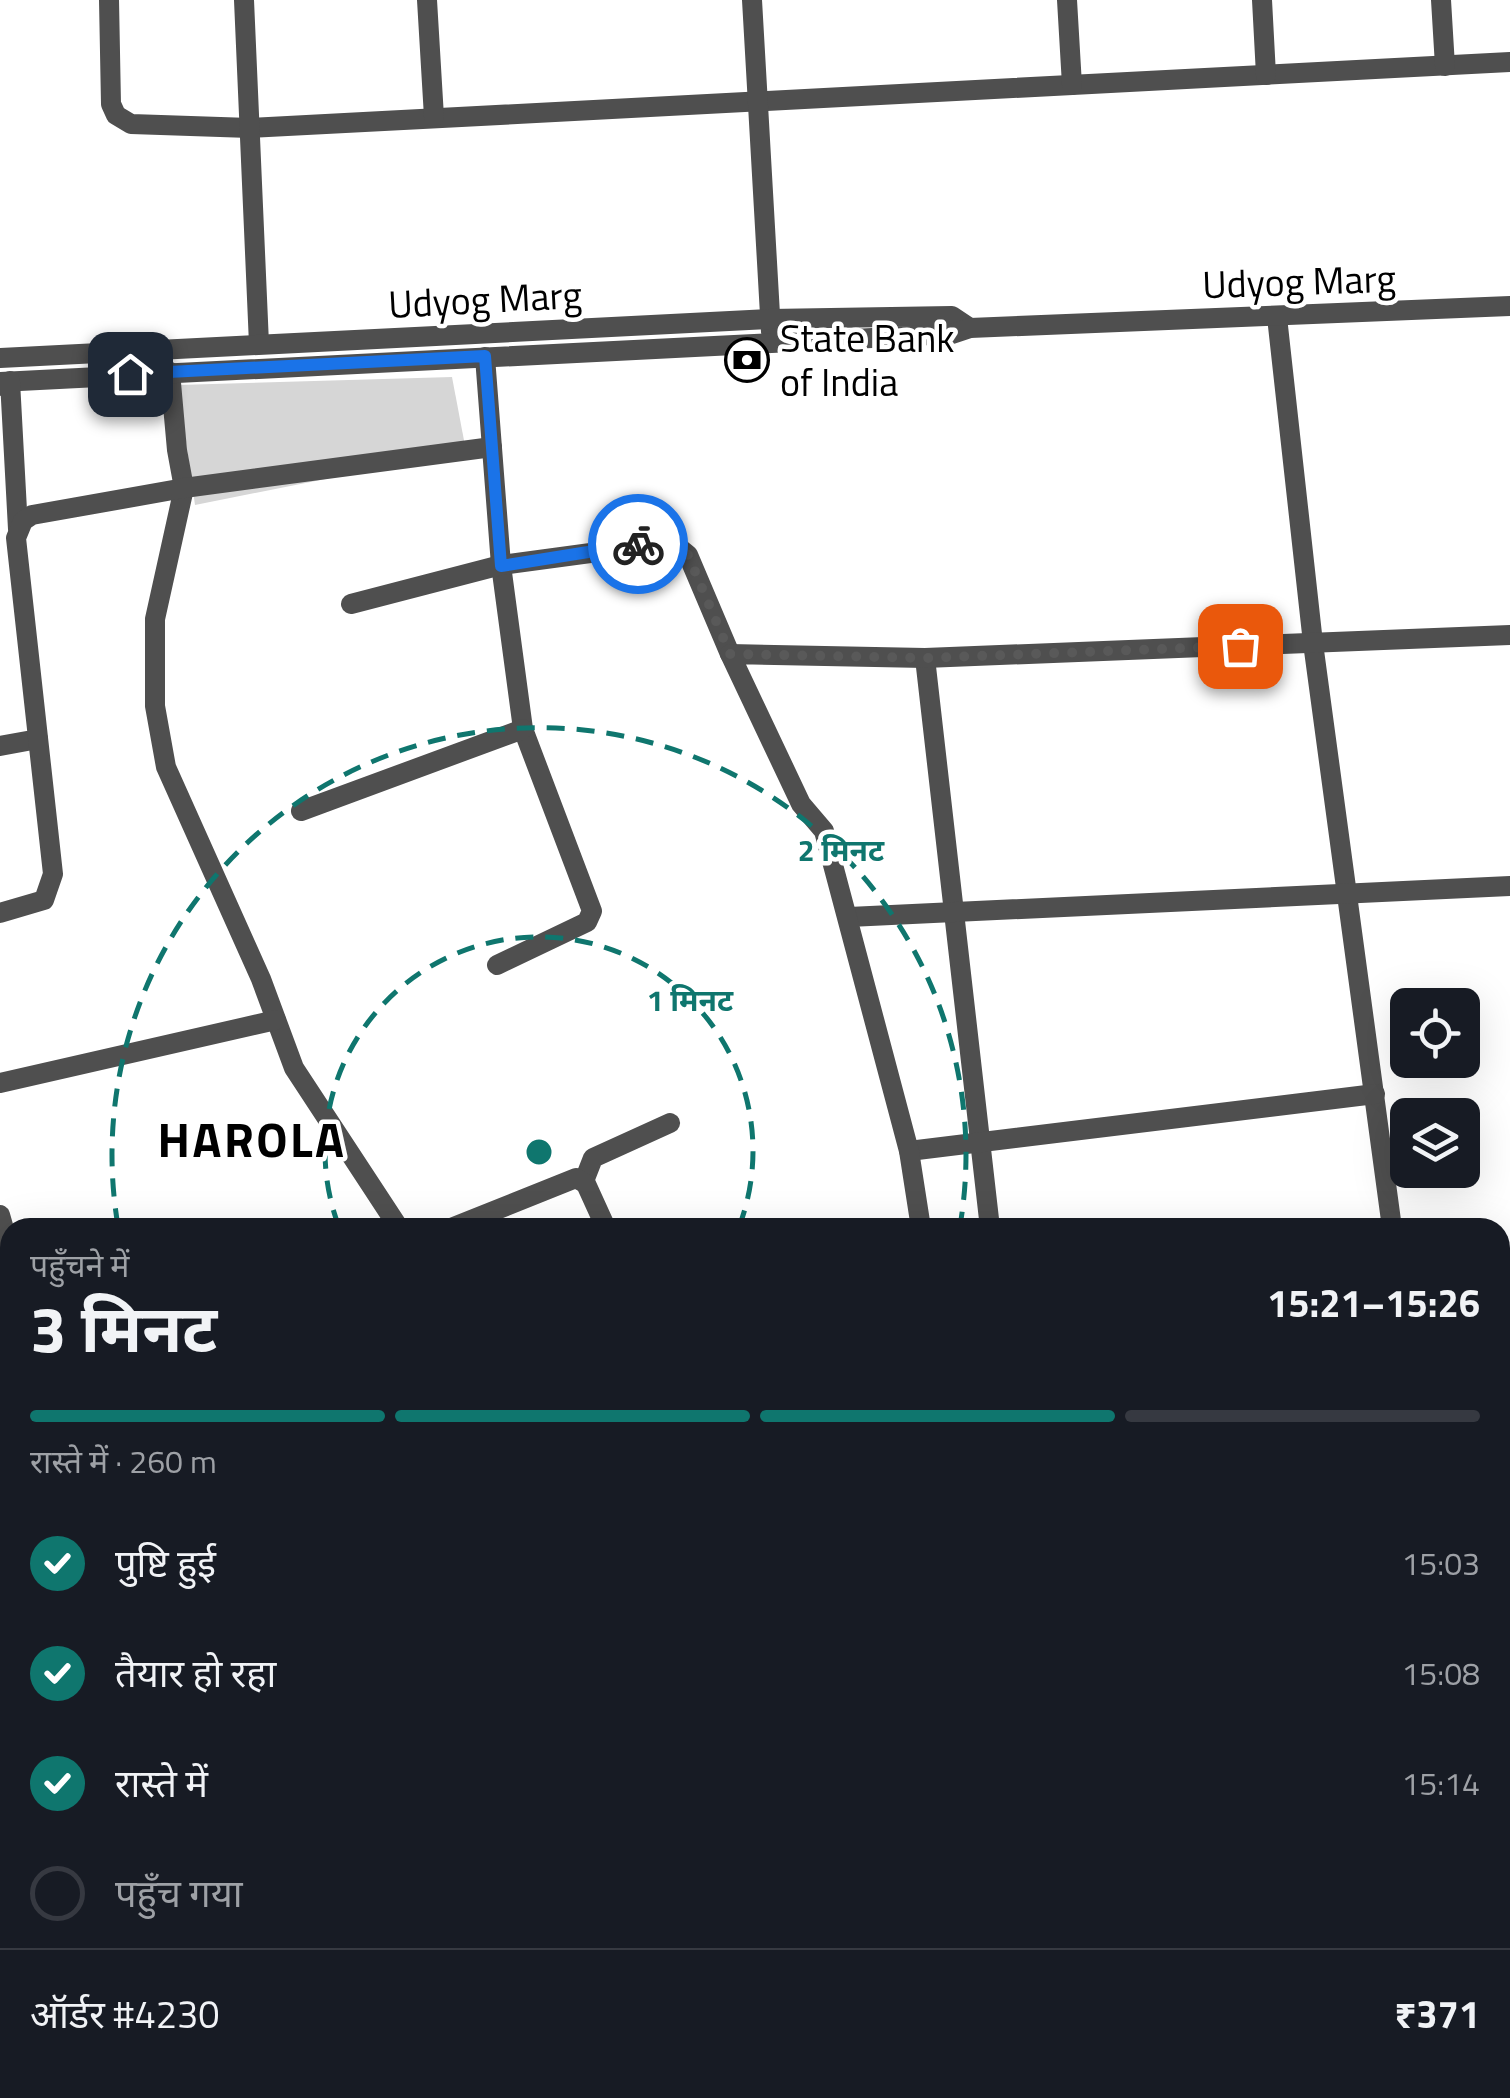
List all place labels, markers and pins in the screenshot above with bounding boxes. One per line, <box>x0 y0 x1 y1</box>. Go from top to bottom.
place label: State Bank of India <box>780 309 955 411</box>
pin <box>88 332 173 417</box>
bank icon: State Bank of India <box>724 337 770 383</box>
pin <box>1198 604 1283 689</box>
centre of rings <box>521 1134 557 1170</box>

